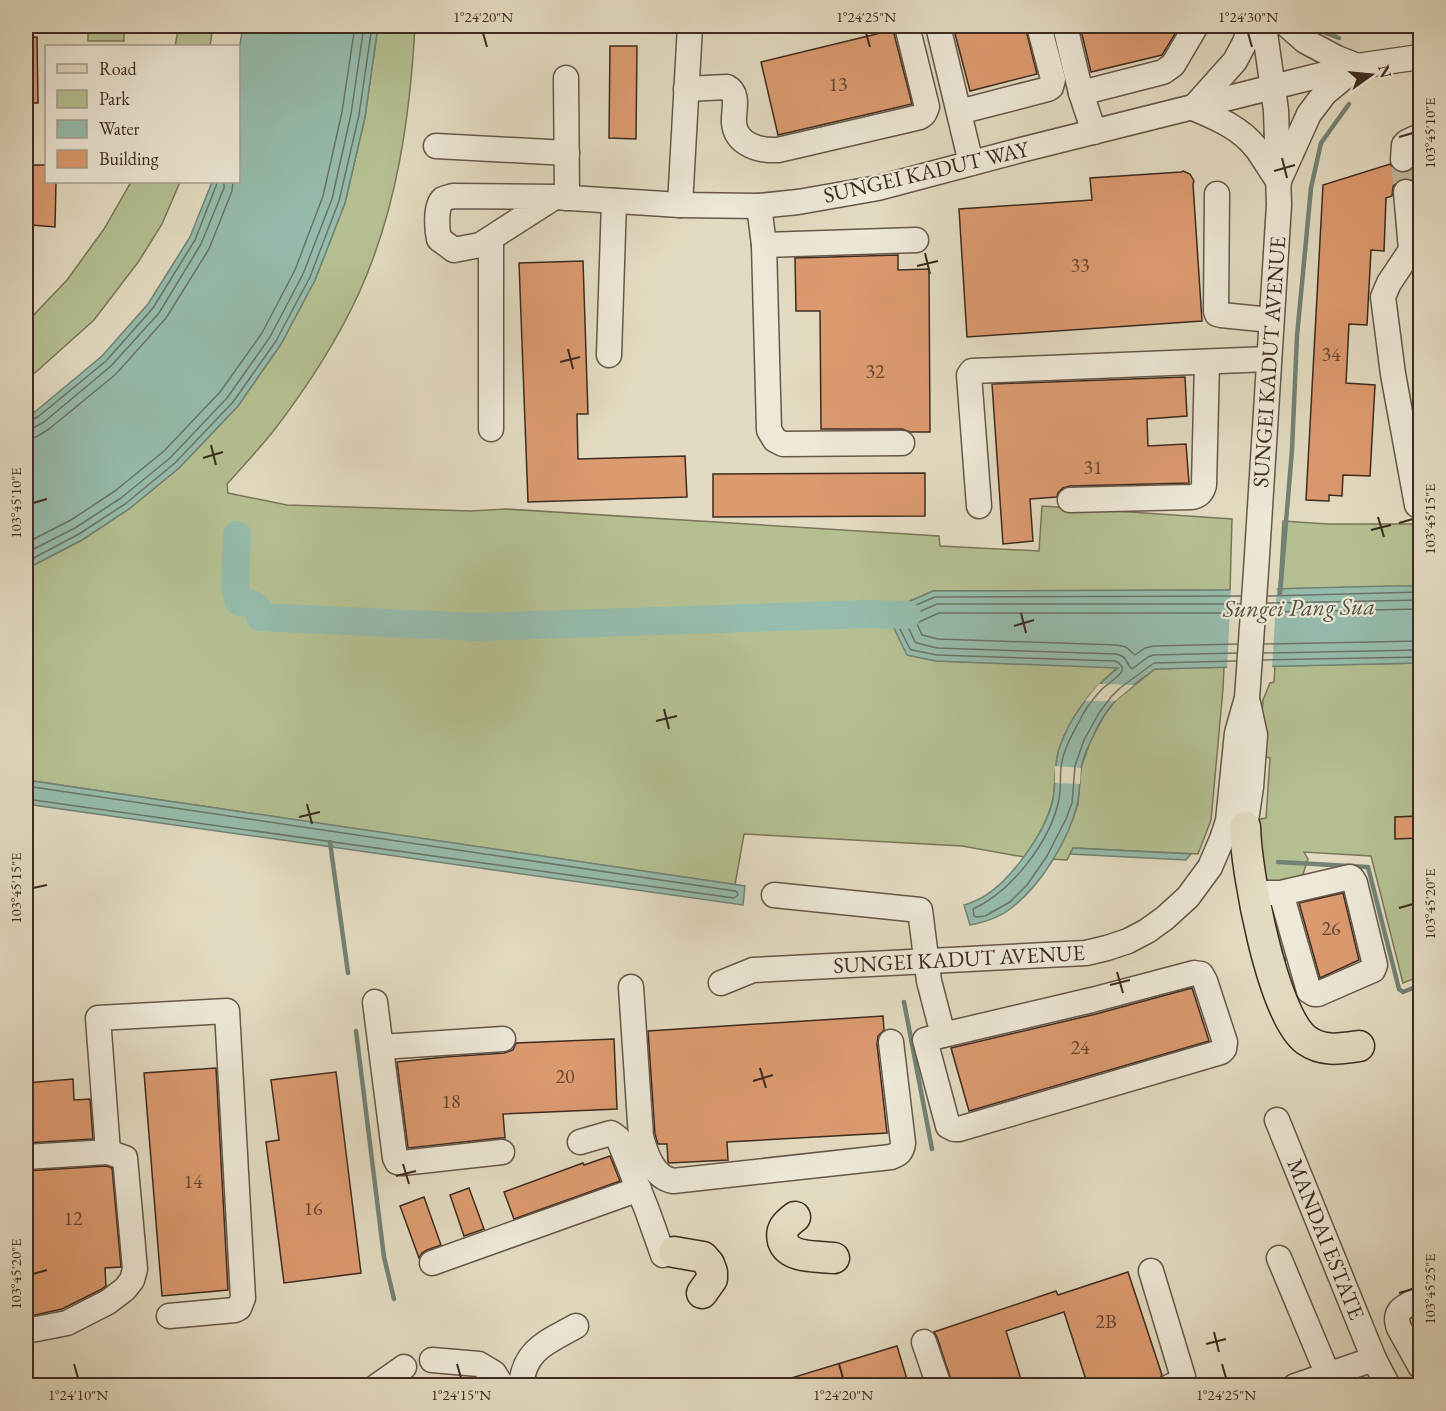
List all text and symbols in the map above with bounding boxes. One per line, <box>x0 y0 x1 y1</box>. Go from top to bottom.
text: 1°24'20"N <box>453 7 513 26</box>
text: 1°24'25"N <box>836 7 896 26</box>
text: 1°24'30"N <box>1218 7 1278 26</box>
legend <box>45 45 240 183</box>
north arrow <box>1341 45 1401 105</box>
text: Road <box>99 57 138 80</box>
text: N <box>1373 62 1397 80</box>
house number: 13 <box>828 71 848 97</box>
text: Park <box>99 87 130 110</box>
text: 103°45'10"E <box>1420 97 1439 169</box>
text: Water <box>99 117 140 140</box>
street label: SUNGEI KADUT WAY <box>820 134 1033 210</box>
text: Building <box>99 147 159 170</box>
street label: SUNGEI KADUT AVENUE <box>1246 235 1292 489</box>
house number: 33 <box>1070 252 1090 278</box>
house number: 34 <box>1321 341 1341 367</box>
house number: 32 <box>865 358 885 384</box>
house number: 31 <box>1083 454 1103 480</box>
text: 103°45'10"E <box>6 467 25 539</box>
text: 103°45'15"E <box>1420 483 1439 555</box>
water label: Sungei Pang Sua <box>1222 590 1375 624</box>
text: 103°45'15"E <box>6 852 25 924</box>
text: 103°45'20"E <box>1420 868 1439 940</box>
house number: 26 <box>1321 915 1341 941</box>
street label: SUNGEI KADUT AVENUE <box>833 938 1085 980</box>
house number: 24 <box>1070 1034 1090 1060</box>
house number: 20 <box>555 1063 575 1089</box>
house number: 18 <box>441 1088 461 1114</box>
street label: MANDAI ESTATE <box>1280 1154 1372 1324</box>
house number: 14 <box>183 1168 203 1194</box>
house number: 16 <box>303 1195 323 1221</box>
house number: 12 <box>63 1205 83 1231</box>
text: 103°45'20"E <box>6 1238 25 1310</box>
text: 103°45'25"E <box>1420 1253 1439 1325</box>
house number: 2B <box>1095 1308 1117 1334</box>
text: 1°24'10"N <box>48 1385 108 1404</box>
text: 1°24'15"N <box>431 1385 491 1404</box>
text: 1°24'20"N <box>813 1385 873 1404</box>
text: 1°24'25"N <box>1196 1385 1256 1404</box>

